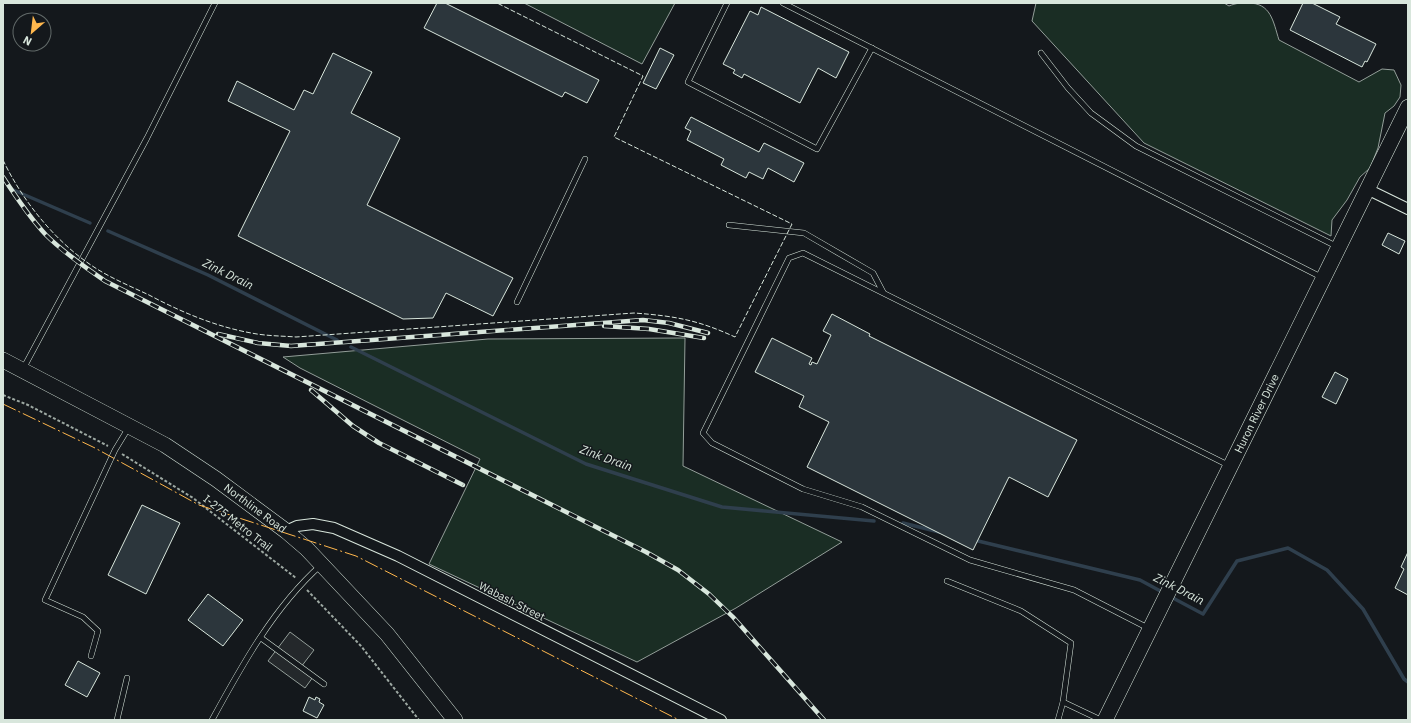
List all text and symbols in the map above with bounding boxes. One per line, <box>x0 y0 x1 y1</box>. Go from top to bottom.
north arrow <box>12 12 52 52</box>
text: N <box>20 33 34 49</box>
water label: Zink Drain <box>199 254 256 292</box>
street label: Huron River Drive <box>1231 372 1282 455</box>
water label: Zink Drain <box>577 441 635 474</box>
street label: Northline Road <box>221 480 289 536</box>
street label: I-275 Metro Trail <box>201 492 275 554</box>
water label: Zink Drain <box>1151 569 1207 608</box>
street label: Wabash Street <box>477 578 547 624</box>

